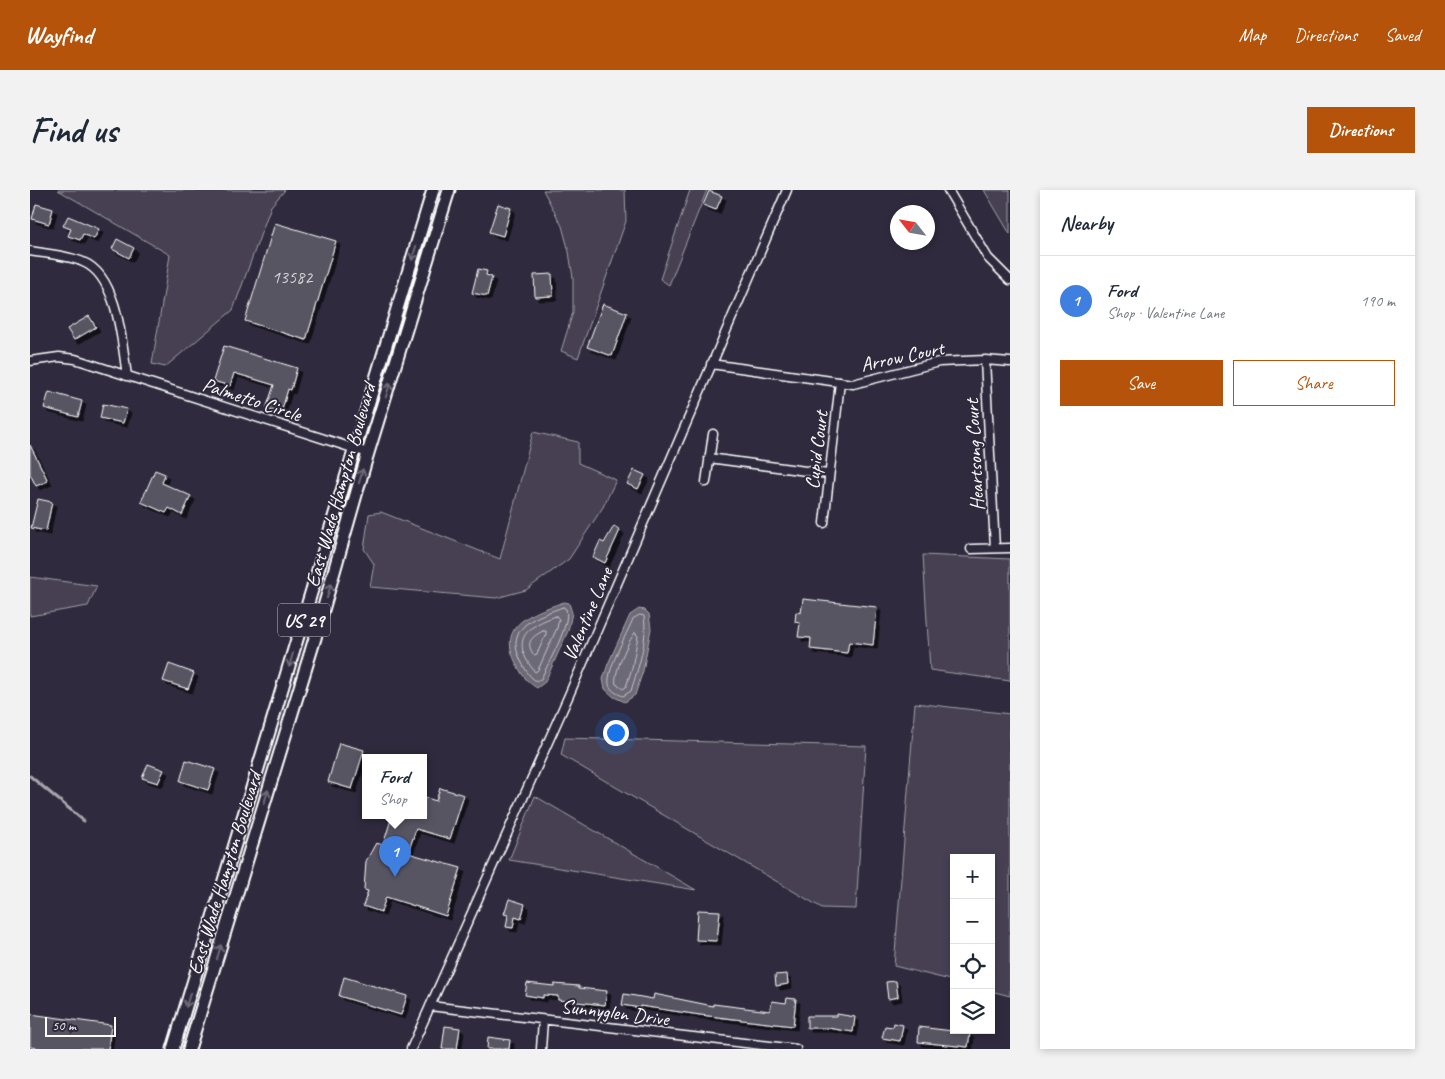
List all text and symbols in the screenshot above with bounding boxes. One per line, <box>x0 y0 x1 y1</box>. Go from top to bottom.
text: Wayfind <box>25 20 92 50</box>
text: Map <box>1239 24 1266 46</box>
text: Directions <box>1294 24 1357 46</box>
text: Saved <box>1385 24 1420 46</box>
button: Directions <box>1307 107 1415 153</box>
text: Find us <box>30 108 117 153</box>
north arrow <box>890 205 935 250</box>
text: Nearby <box>1060 210 1113 236</box>
one-way arrow <box>408 245 418 261</box>
house number: 13582 <box>272 266 314 288</box>
text: Ford <box>1107 279 1137 303</box>
text: 1 <box>1072 291 1080 311</box>
text: 190 m <box>1361 291 1395 311</box>
text: Shop · Valentine Lane <box>1107 303 1224 323</box>
street label: Arrow Court <box>858 335 948 377</box>
button: Save <box>1060 360 1223 406</box>
button: Share <box>1233 360 1395 406</box>
street label: Palmetto Circle <box>199 372 306 428</box>
street label: East Wade Hampton Boulevard <box>300 378 382 590</box>
one-way arrow <box>383 382 393 398</box>
street label: Heartsong Court <box>959 396 990 512</box>
street label: Cupid Court <box>799 407 834 491</box>
one-way arrow <box>357 469 367 485</box>
street label: Valentine Lane <box>557 562 619 665</box>
one-way arrow <box>324 583 334 599</box>
road number: US 29 <box>278 604 330 636</box>
one-way arrow <box>286 652 296 668</box>
your location <box>603 720 629 746</box>
popup <box>362 754 427 819</box>
text: Ford <box>380 765 409 789</box>
street label: East Wade Hampton Boulevard <box>182 766 268 977</box>
one-way arrow <box>262 789 272 805</box>
text: Shop <box>380 789 407 809</box>
pin: 1 <box>379 836 411 877</box>
map controls <box>950 854 995 1034</box>
button: + <box>950 854 995 899</box>
button: − <box>950 899 995 944</box>
button: locate <box>950 944 995 989</box>
one-way arrow <box>214 945 224 961</box>
button: layers <box>950 989 995 1034</box>
one-way arrow <box>183 992 192 1007</box>
street label: Sunnyglen Drive <box>560 993 672 1032</box>
scale bar <box>45 1014 116 1037</box>
text: 50 m <box>52 1017 76 1034</box>

